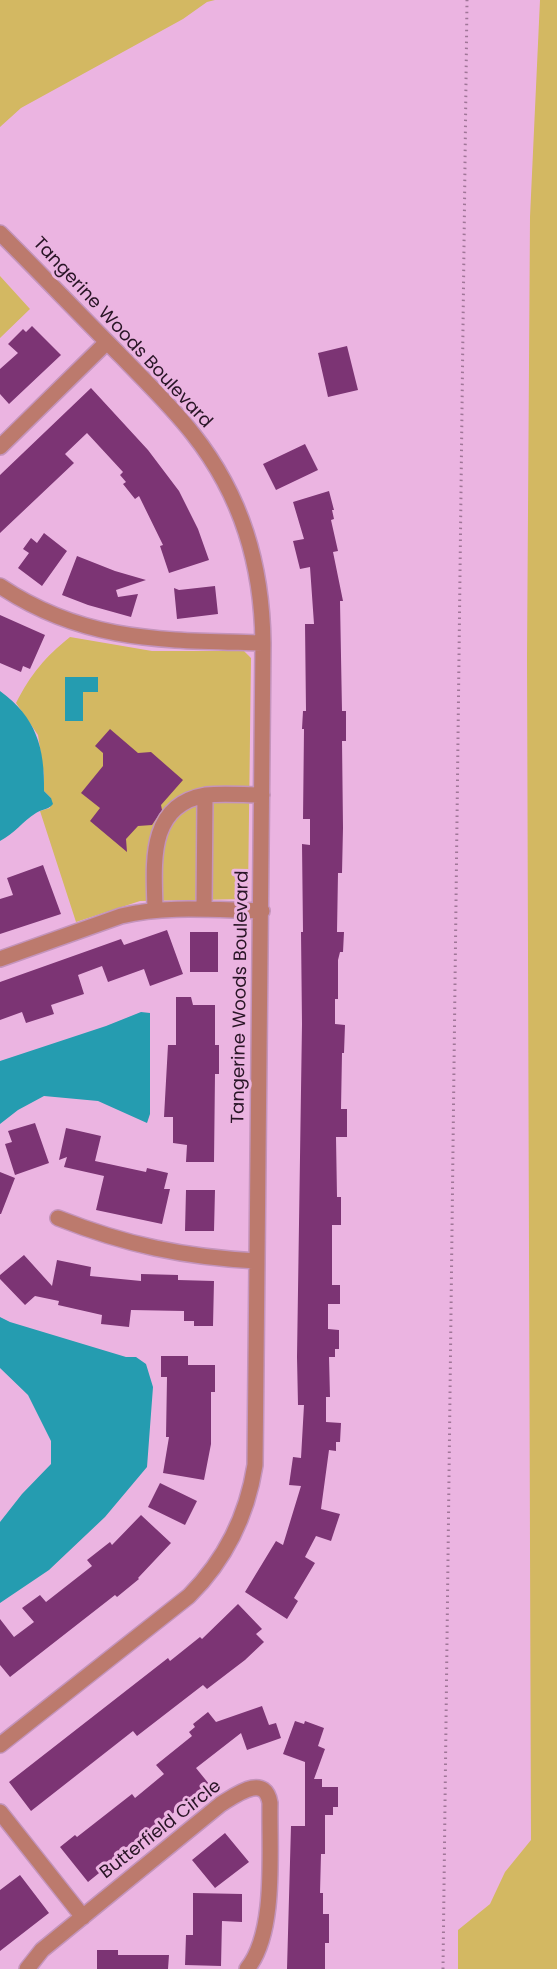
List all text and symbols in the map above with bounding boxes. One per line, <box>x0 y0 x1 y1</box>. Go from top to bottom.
street label: Tangerine Woods Boulevard <box>28 233 216 433</box>
street label: Tangerine Woods Boulevard <box>228 870 254 1124</box>
street label: Butterfield Circle <box>96 1776 226 1884</box>

